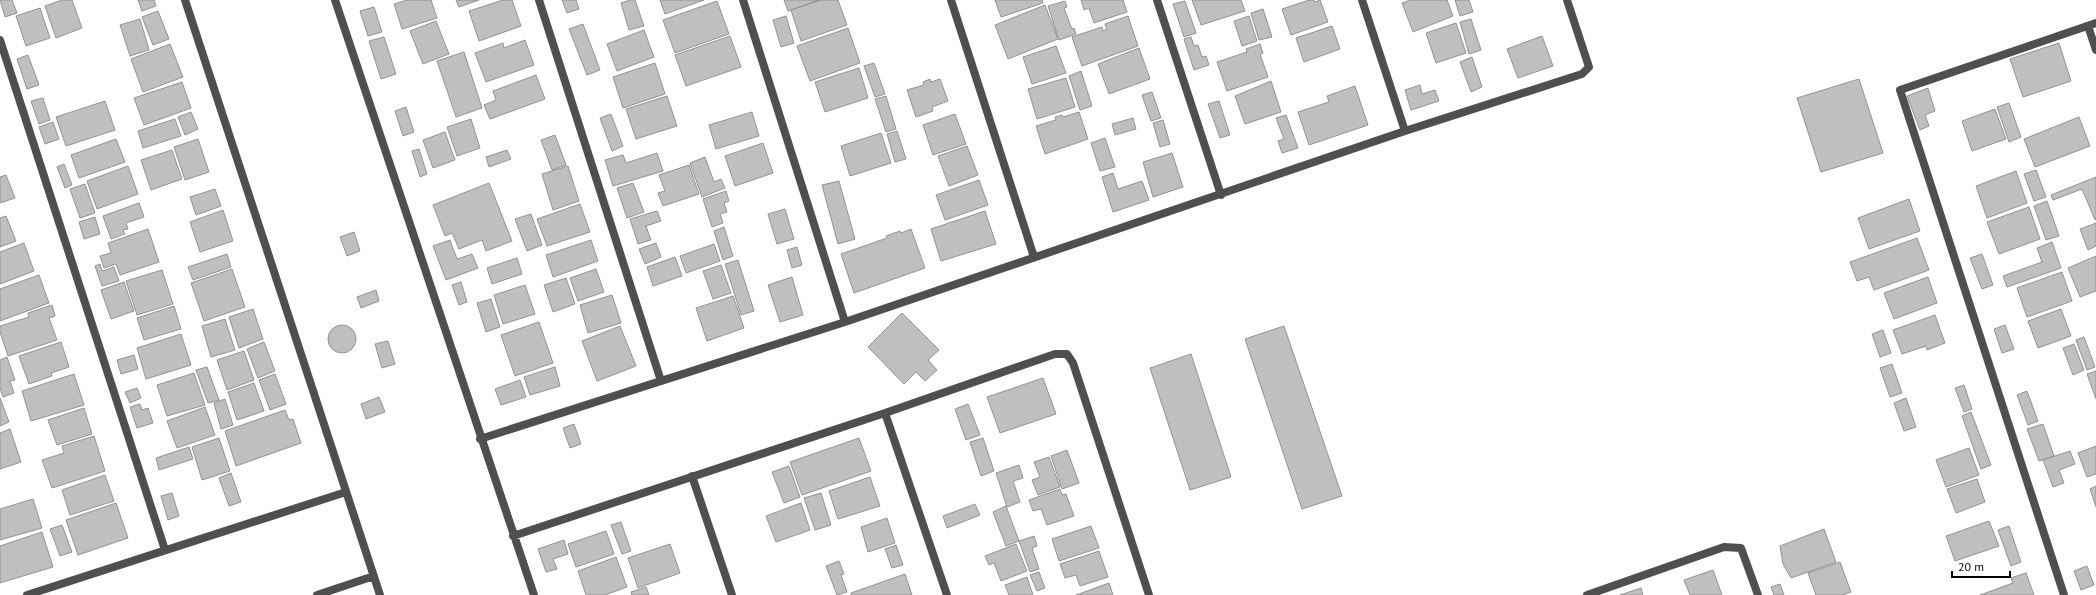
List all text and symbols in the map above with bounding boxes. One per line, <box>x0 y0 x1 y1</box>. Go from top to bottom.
scale bar <box>1952 553 2010 579</box>
text: 20 m <box>1958 559 1984 574</box>

